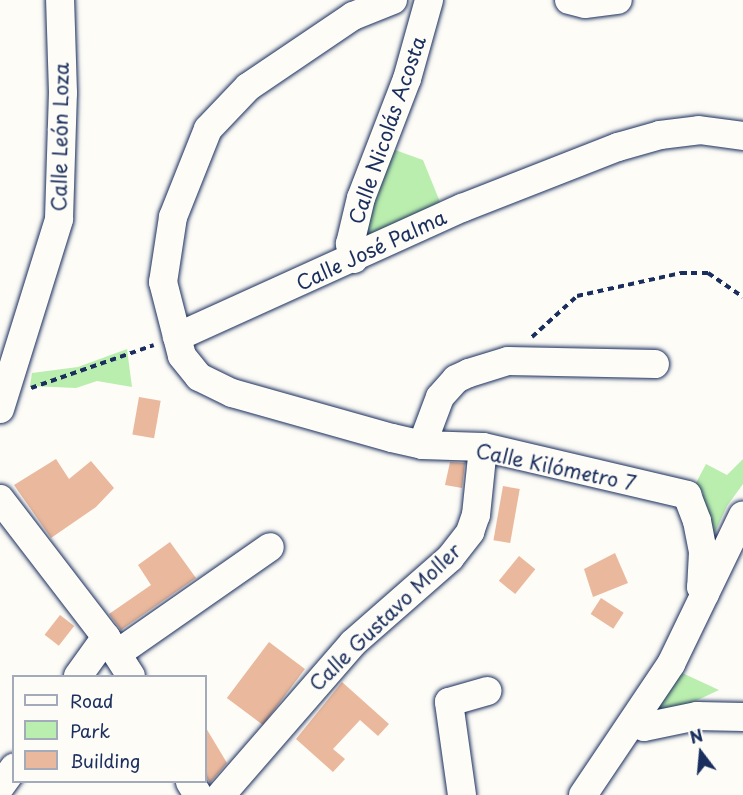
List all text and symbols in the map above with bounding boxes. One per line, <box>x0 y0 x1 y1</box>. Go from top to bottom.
street label: Calle Nicolás Acosta <box>343 32 431 228</box>
street label: Calle León Loza <box>47 62 73 212</box>
street label: Calle José Palma <box>291 204 451 296</box>
street label: Calle Kilómetro 7 <box>473 438 639 496</box>
street label: Calle Gustavo Moller <box>304 539 466 695</box>
legend <box>12 675 207 783</box>
text: Road <box>70 687 114 714</box>
text: Park <box>70 717 110 744</box>
text: N <box>687 722 705 749</box>
north arrow <box>671 723 731 783</box>
text: Building <box>70 747 140 774</box>

